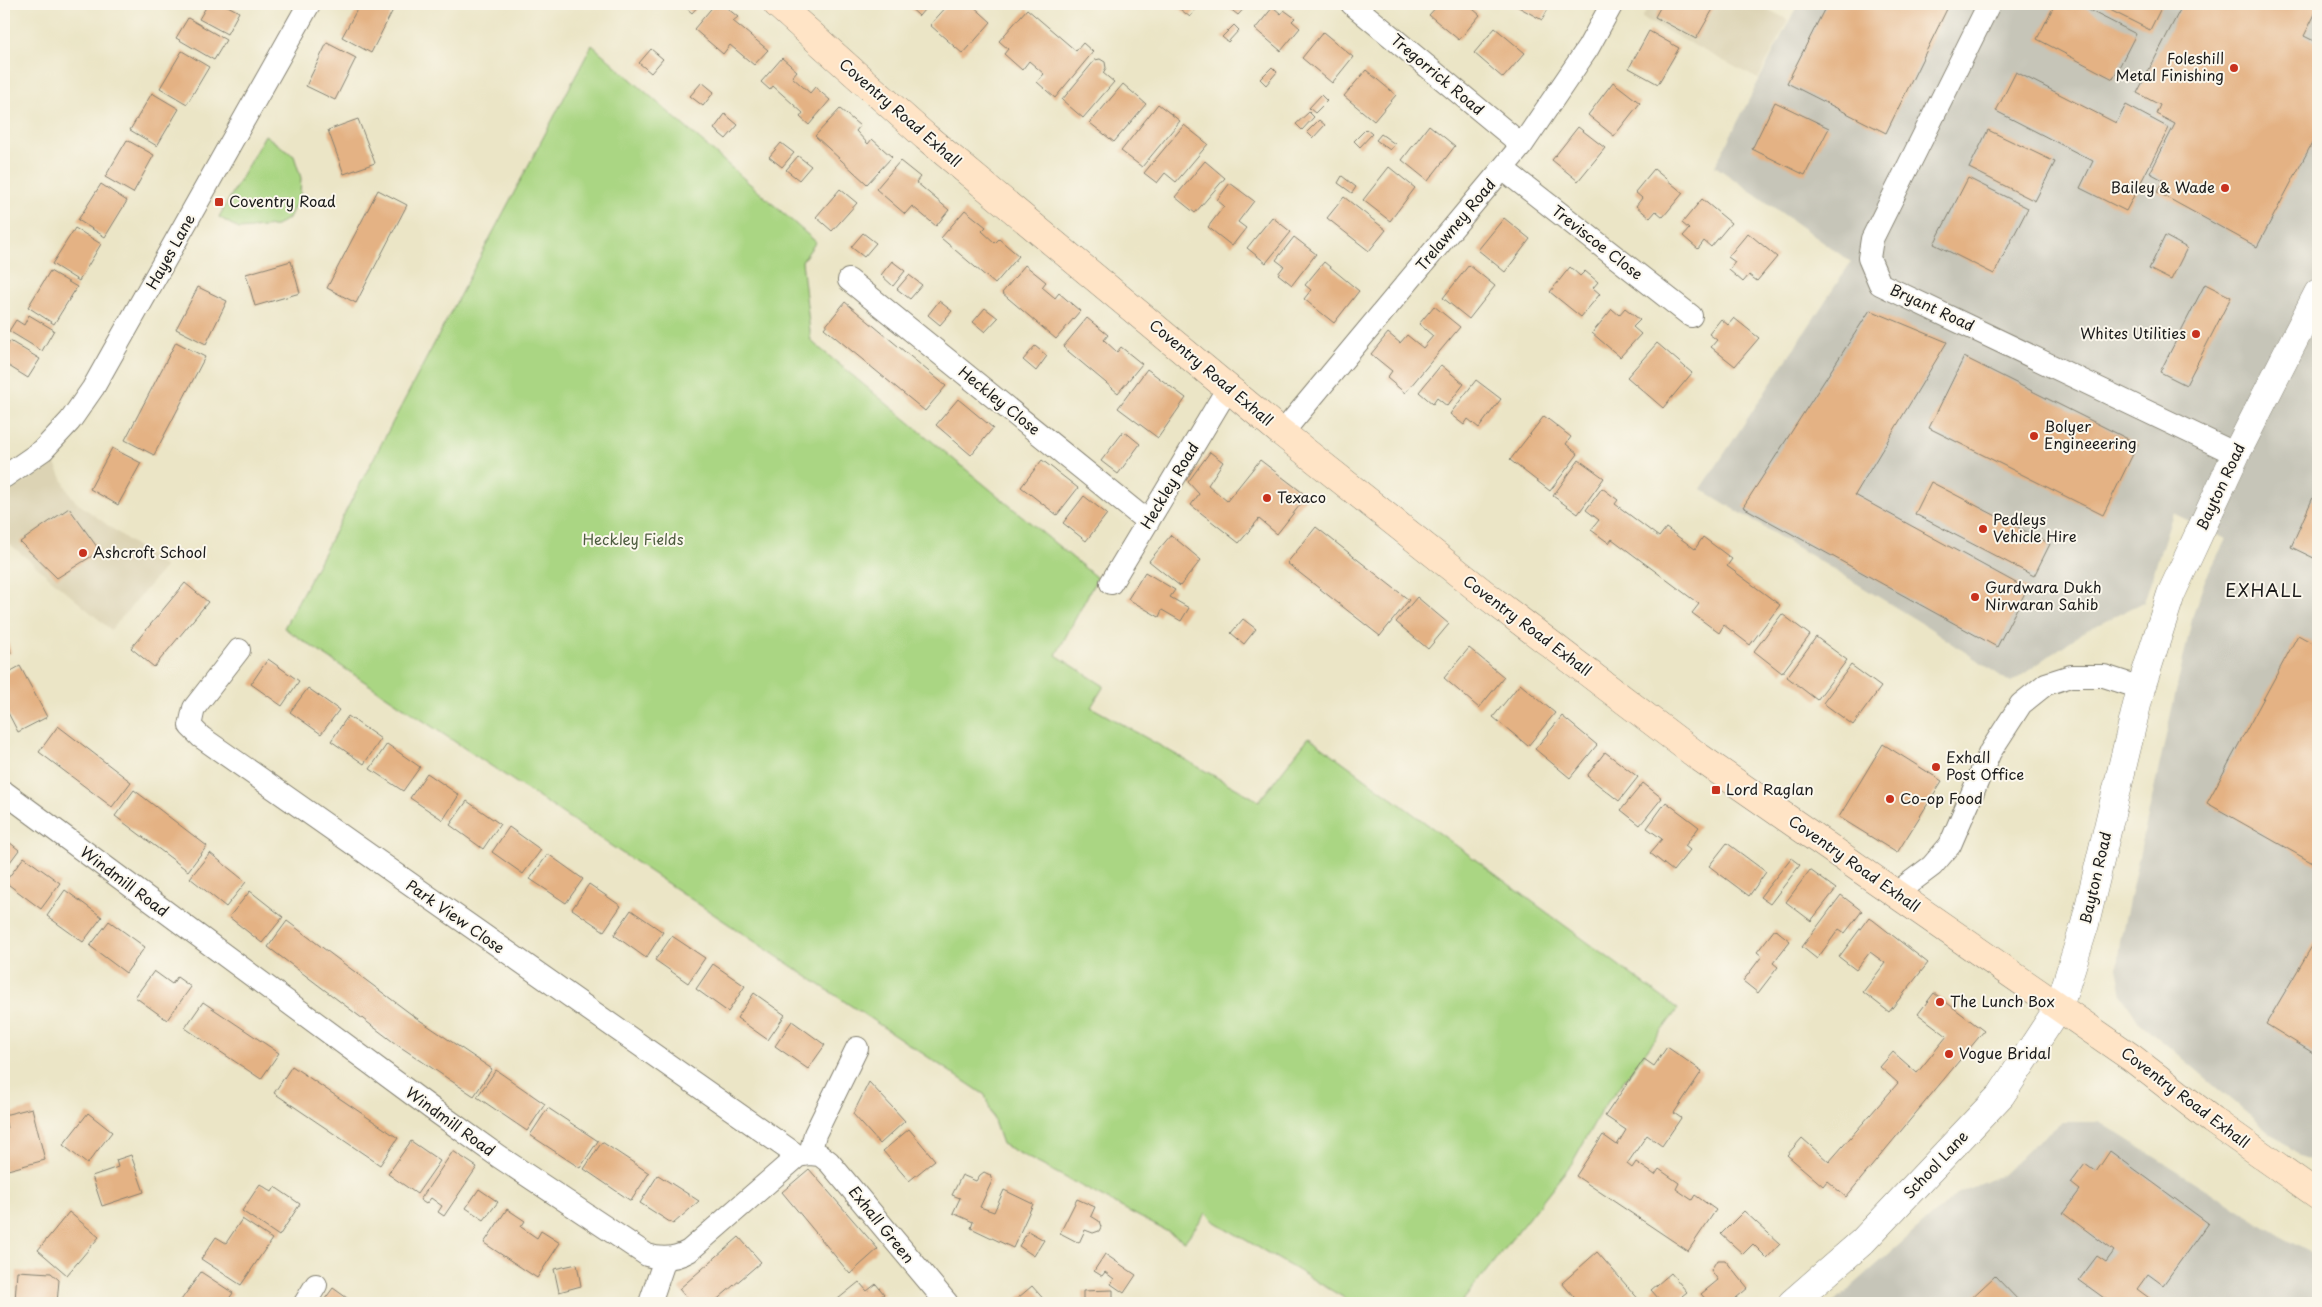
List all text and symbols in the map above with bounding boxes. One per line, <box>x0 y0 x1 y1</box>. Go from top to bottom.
street label: Tregorrick Road <box>1386 28 1490 120</box>
place label: Foleshill Metal Finishing <box>2116 46 2224 86</box>
street label: Coventry Road Exhall <box>835 52 967 172</box>
marker: Foleshill Metal Finishing <box>2228 62 2240 74</box>
street label: Trelawney Road <box>1409 173 1500 275</box>
place label: Bailey & Wade <box>2111 175 2215 198</box>
marker: Bailey & Wade <box>2219 182 2231 194</box>
place label: Coventry Road <box>229 189 336 212</box>
marker: Coventry Road <box>213 196 225 208</box>
street label: Treviscoe Close <box>1548 199 1648 285</box>
street label: Hayes Lane <box>139 209 200 293</box>
street label: Bryant Road <box>1887 277 1979 336</box>
street label: Coventry Road Exhall <box>1145 313 1279 431</box>
place label: Whites Utilities <box>2080 321 2186 344</box>
marker: Whites Utilities <box>2190 328 2202 340</box>
street label: Heckley Close <box>954 360 1046 440</box>
place label: Bolyer Engineeering <box>2044 414 2137 454</box>
marker: Bolyer Engineeering <box>2028 430 2040 442</box>
street label: Heckley Road <box>1134 438 1204 533</box>
street label: Bayton Road <box>2189 439 2250 534</box>
place label: Texaco <box>1277 485 1326 508</box>
marker: Texaco <box>1261 492 1273 504</box>
place label: Pedleys Vehicle Hire <box>1993 507 2077 547</box>
marker: Pedleys Vehicle Hire <box>1977 523 1989 535</box>
park label: Heckley Fields <box>582 527 684 550</box>
place label: Ashcroft School <box>93 540 207 563</box>
marker: Ashcroft School <box>77 547 89 559</box>
street label: Coventry Road Exhall <box>1459 569 1597 681</box>
place label: Gurdwara Dukh Nirwaran Sahib <box>1985 575 2102 615</box>
district label: EXHALL <box>2225 576 2303 603</box>
marker: Gurdwara Dukh Nirwaran Sahib <box>1969 591 1981 603</box>
place label: Exhall Post Office <box>1946 745 2024 785</box>
marker: Exhall Post Office <box>1930 761 1942 773</box>
place label: Lord Raglan <box>1726 777 1814 800</box>
marker: Lord Raglan <box>1710 784 1722 796</box>
place label: Co-op Food <box>1900 786 1983 809</box>
marker: Co-op Food <box>1884 793 1896 805</box>
street label: Coventry Road Exhall <box>1784 809 1925 917</box>
street label: Bayton Road <box>2073 829 2116 926</box>
street label: Windmill Road <box>76 840 174 922</box>
street label: Park View Close <box>402 873 510 958</box>
place label: The Lunch Box <box>1950 989 2055 1012</box>
marker: The Lunch Box <box>1934 996 1946 1008</box>
place label: Vogue Bridal <box>1959 1041 2051 1064</box>
street label: Coventry Road Exhall <box>2117 1041 2255 1153</box>
marker: Vogue Bridal <box>1943 1048 1955 1060</box>
street label: Windmill Road <box>402 1081 500 1161</box>
street label: School Lane <box>1897 1124 1973 1203</box>
street label: Exhall Green <box>844 1180 921 1268</box>

